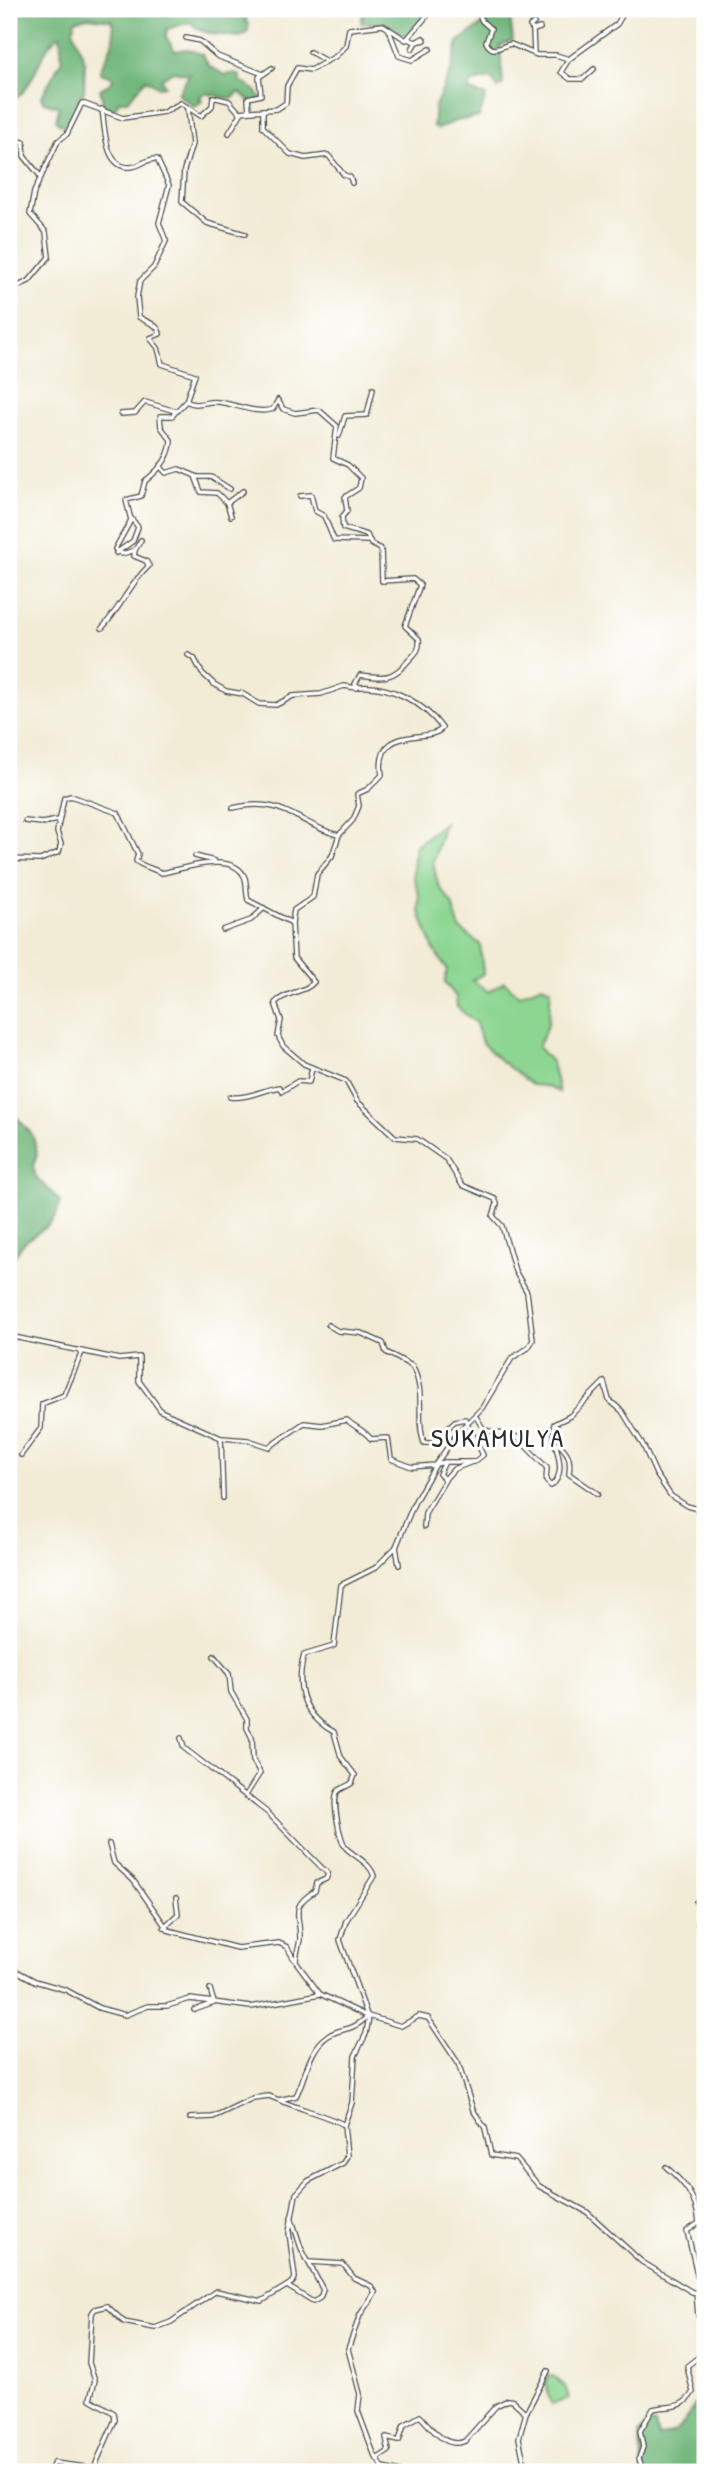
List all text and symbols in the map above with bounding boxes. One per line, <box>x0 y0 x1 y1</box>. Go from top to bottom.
district label: SUKAMULYA <box>431 1420 565 1455</box>

